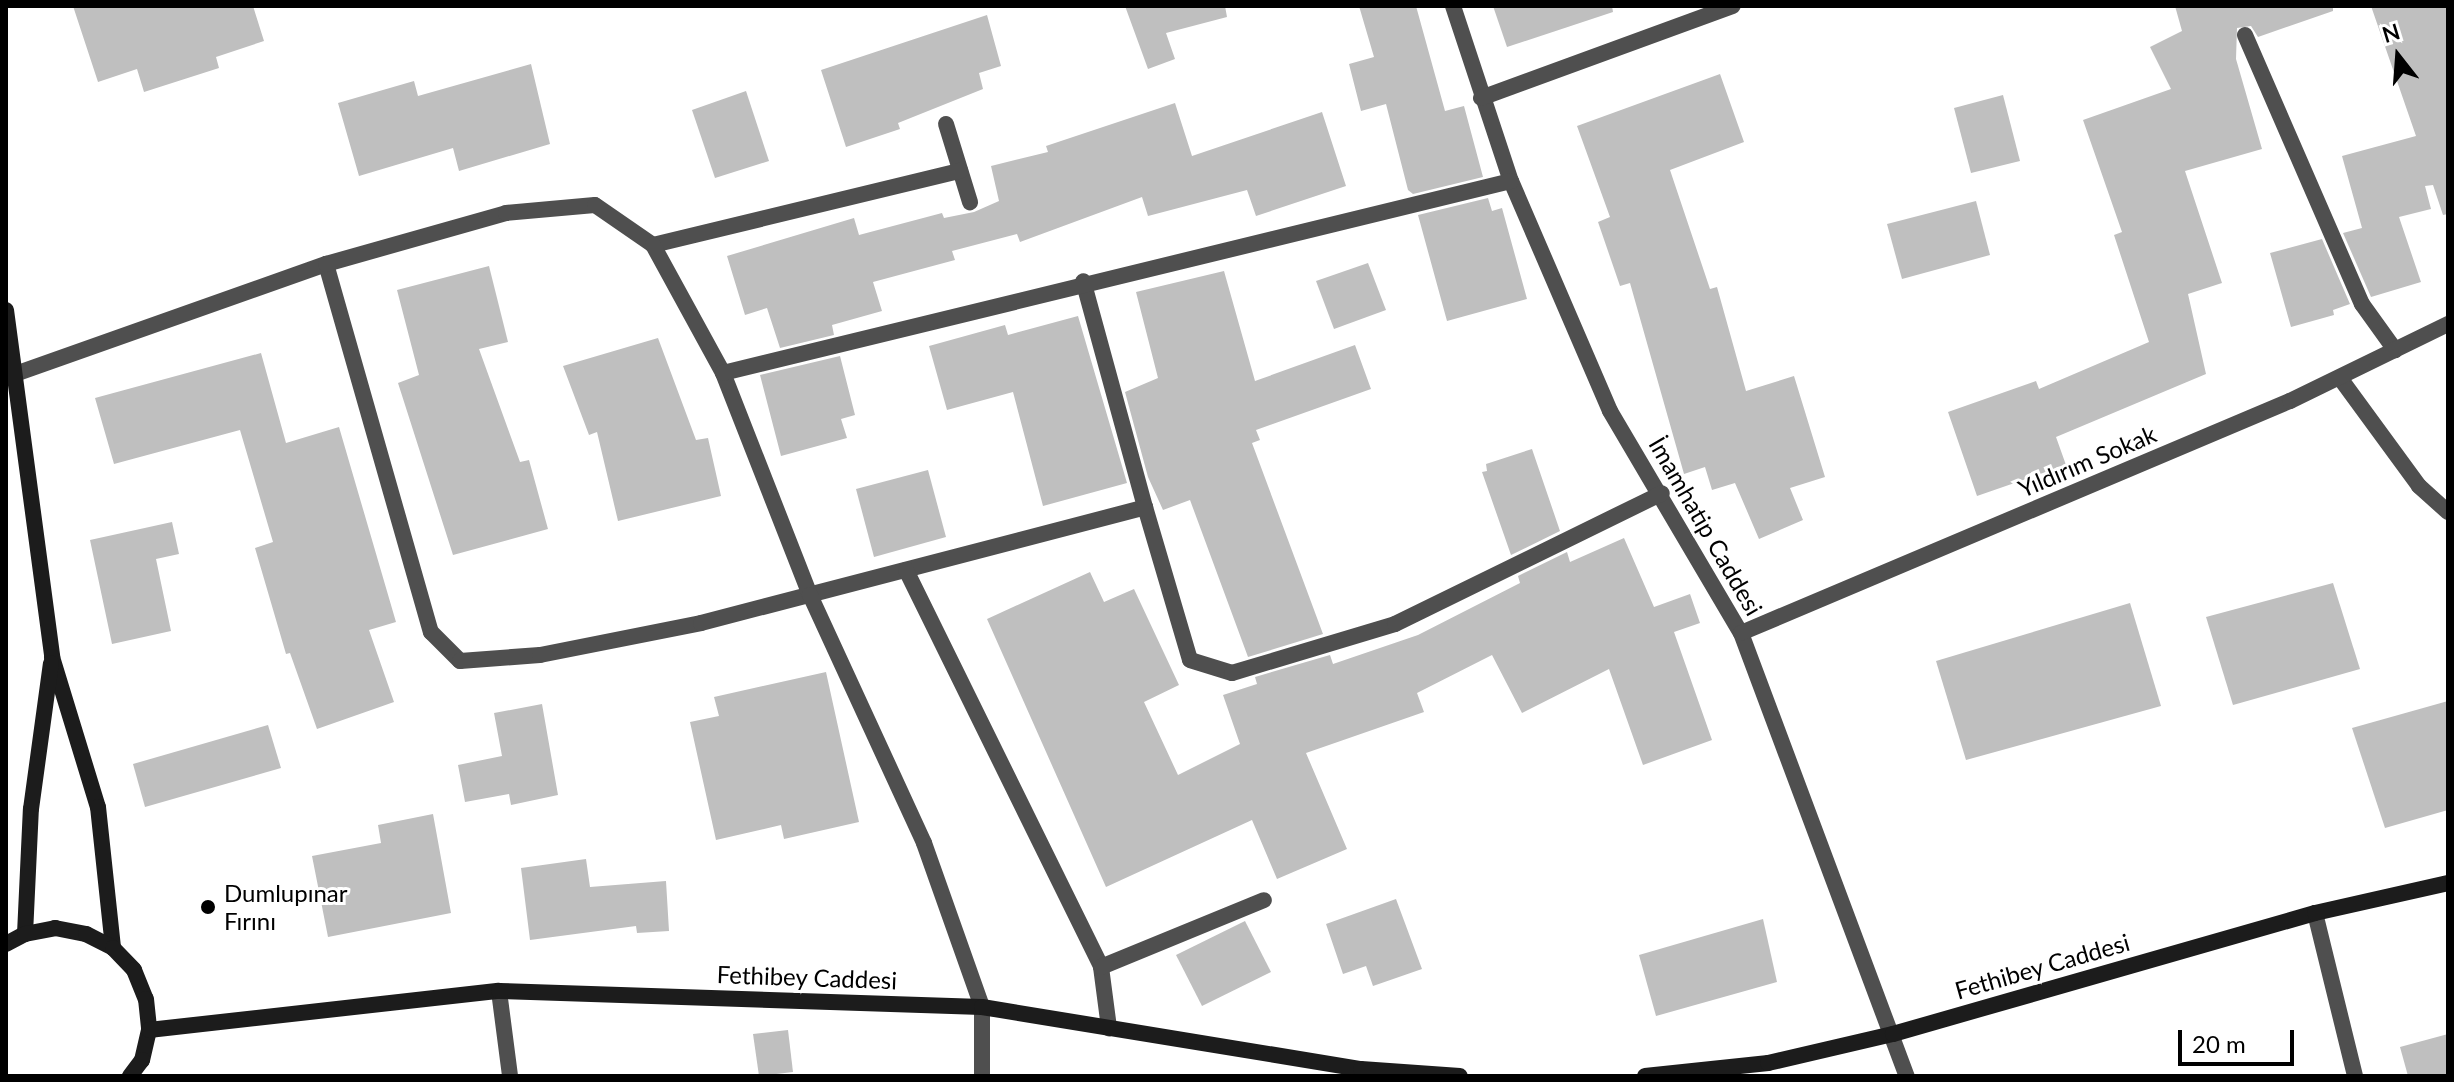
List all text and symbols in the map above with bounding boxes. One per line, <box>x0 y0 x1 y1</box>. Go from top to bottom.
north arrow <box>2358 16 2438 96</box>
text: N <box>2379 17 2403 48</box>
street label: Yıldırım Sokak <box>2014 419 2160 503</box>
street label: İmamhatip Caddesi <box>1643 432 1769 620</box>
place label: Dumlupınar Fırını <box>224 879 348 935</box>
marker: Dumlupınar Fırını <box>199 898 217 916</box>
street label: Fethibey Caddesi <box>1951 927 2133 1005</box>
street label: Fethibey Caddesi <box>716 959 898 995</box>
scale bar <box>2182 1014 2298 1064</box>
text: 20 m <box>2192 1029 2246 1058</box>

